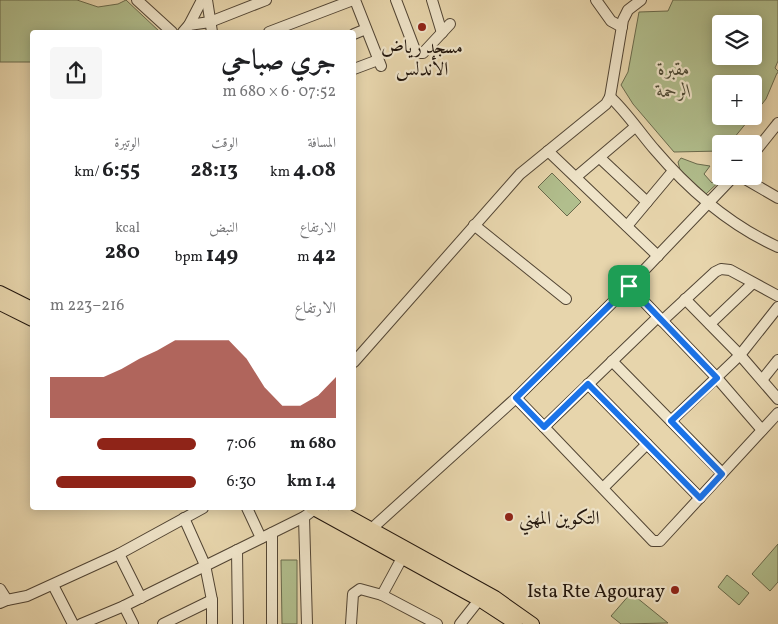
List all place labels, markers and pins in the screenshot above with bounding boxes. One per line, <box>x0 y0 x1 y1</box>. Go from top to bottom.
marker: مسجد رياض الأندلس <box>416 21 428 33</box>
place label: مسجد رياض الأندلس <box>381 35 463 83</box>
pin <box>608 265 650 307</box>
place label: التكوين المهني <box>519 506 600 536</box>
marker: التكوين المهني <box>503 511 515 523</box>
place label: Ista Rte Agouray <box>527 579 665 605</box>
marker: Ista Rte Agouray <box>669 584 681 596</box>

